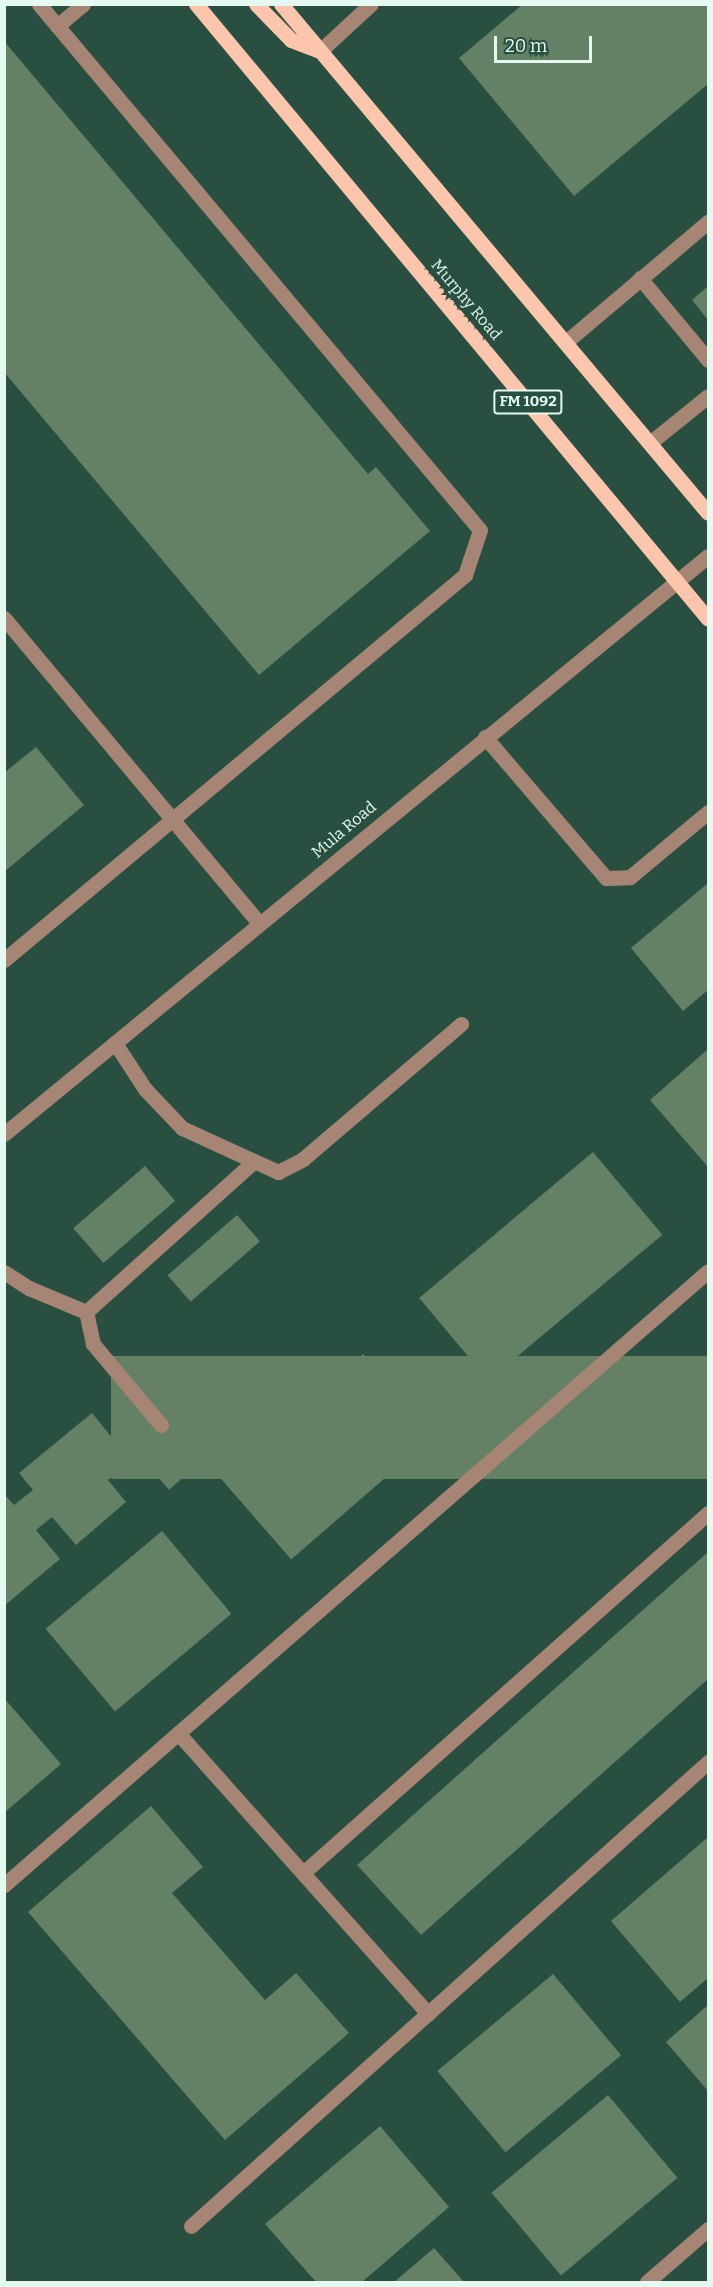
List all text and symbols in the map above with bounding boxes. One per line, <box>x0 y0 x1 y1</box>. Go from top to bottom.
scale bar <box>497 24 594 62</box>
text: 20 m <box>505 35 547 57</box>
street label: Murphy Road <box>427 256 505 344</box>
road number: FM 1092 <box>492 390 564 414</box>
street label: Mula Road <box>308 798 380 862</box>

